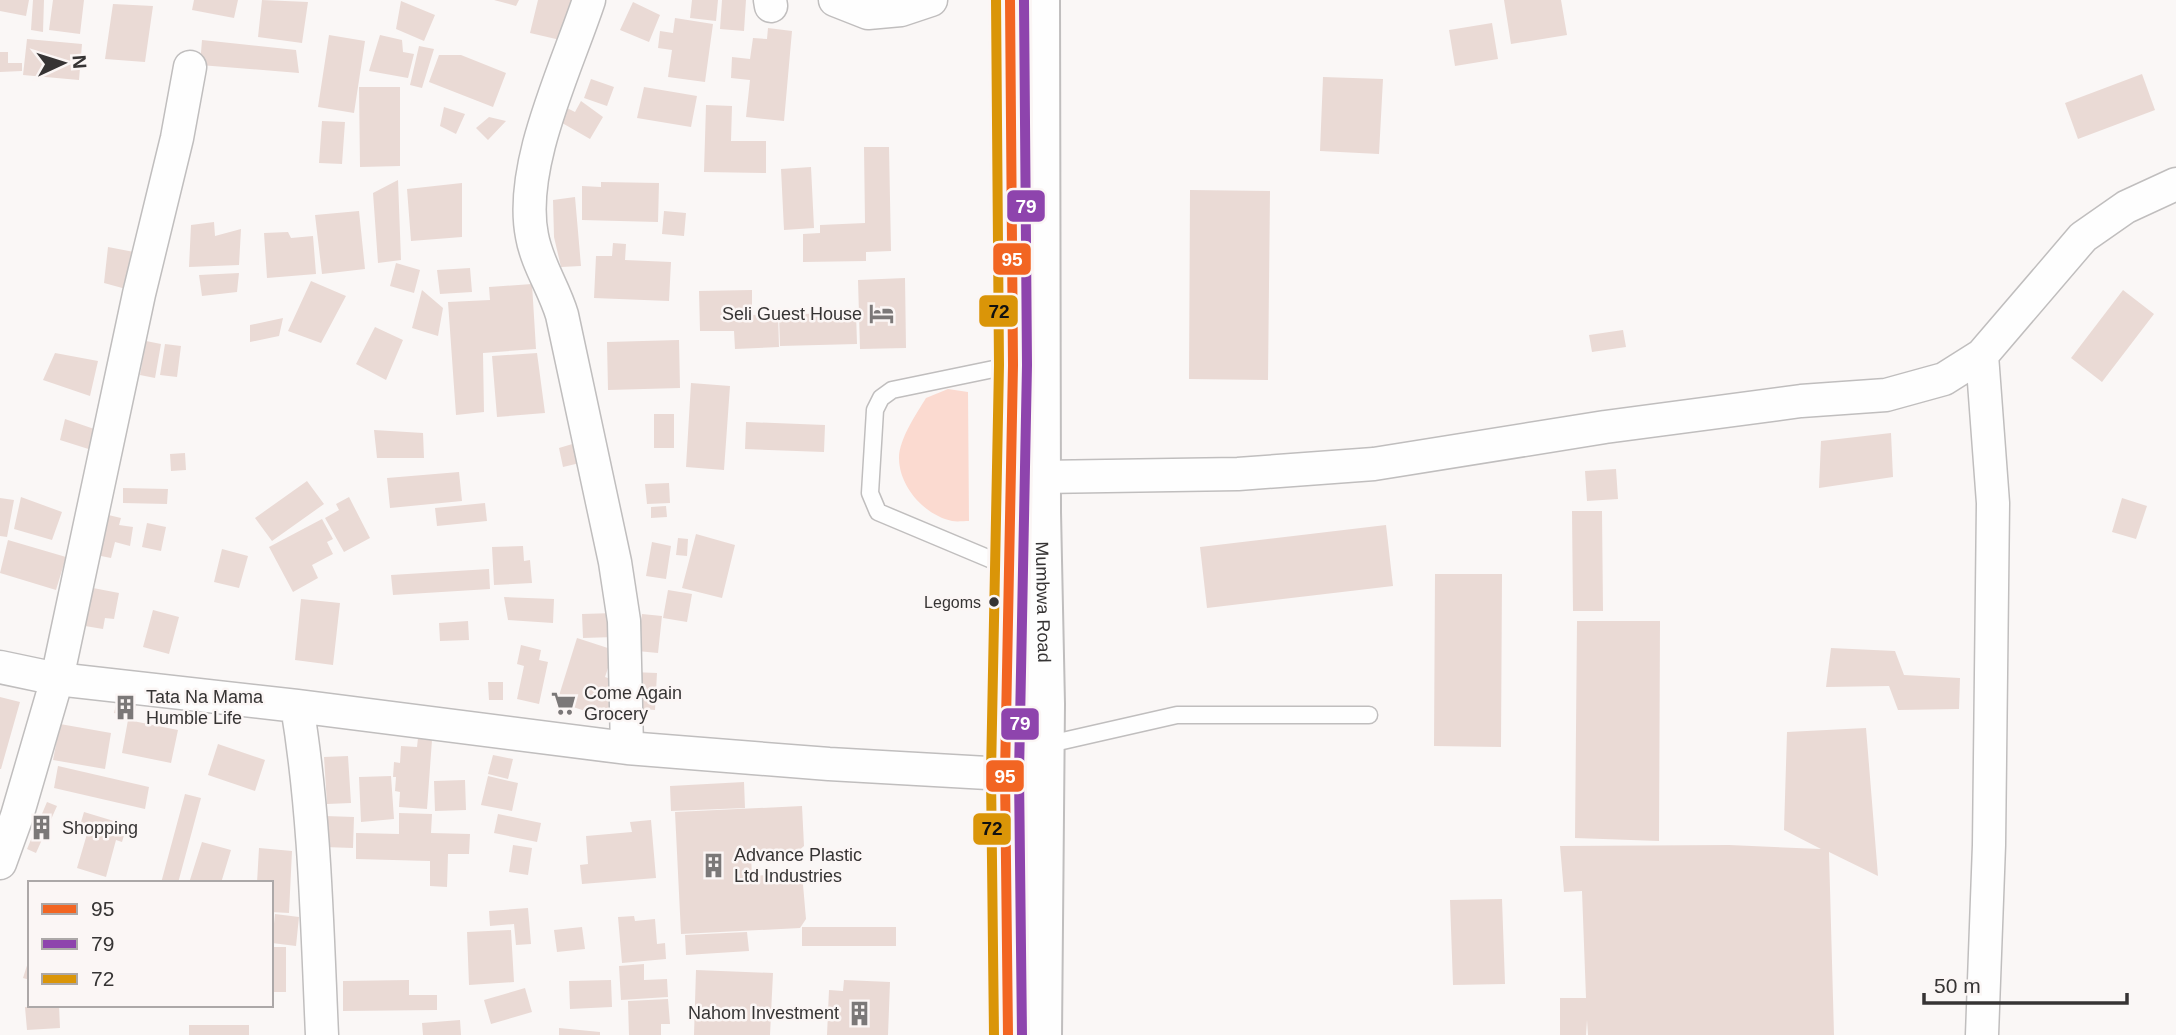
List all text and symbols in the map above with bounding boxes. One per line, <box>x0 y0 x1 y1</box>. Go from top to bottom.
north arrow <box>28 28 98 98</box>
text: N <box>69 54 90 69</box>
line badge: 79 <box>1006 189 1046 223</box>
text: 79 <box>1015 196 1037 217</box>
line badge: 95 <box>992 242 1032 276</box>
text: 95 <box>1001 249 1023 270</box>
line badge: 72 <box>978 294 1019 328</box>
hotel icon: Seli Guest House <box>868 300 896 328</box>
text: 72 <box>988 301 1010 322</box>
place label: Seli Guest House <box>722 304 862 324</box>
street label: Mumbwa Road <box>1032 541 1054 663</box>
place label: Legoms <box>924 594 981 611</box>
marker: Legoms <box>987 595 1001 609</box>
place label: Come Again Grocery <box>584 683 682 724</box>
place label: Tata Na Mama Humble Life <box>146 687 264 728</box>
supermarket icon: Come Again Grocery <box>550 689 578 717</box>
building icon: Tata Na Mama Humble Life <box>112 693 140 721</box>
line badge: 79 <box>1000 707 1040 741</box>
text: 79 <box>1009 713 1031 734</box>
line badge: 95 <box>985 759 1025 793</box>
text: 95 <box>994 766 1016 787</box>
line badge: 72 <box>972 812 1012 846</box>
building icon: Shopping <box>28 814 56 842</box>
place label: Shopping <box>62 818 138 838</box>
text: 72 <box>981 818 1003 839</box>
place label: Advance Plastic Ltd Industries <box>734 845 862 886</box>
building icon: Advance Plastic Ltd Industries <box>700 851 728 879</box>
legend <box>28 881 273 1007</box>
text: 95 <box>91 897 114 920</box>
text: 79 <box>91 932 114 955</box>
scale bar <box>1924 962 2127 1006</box>
text: 72 <box>91 967 114 990</box>
text: 50 m <box>1934 974 1981 997</box>
building icon: Nahom Investment <box>845 999 873 1027</box>
place label: Nahom Investment <box>688 1003 839 1023</box>

